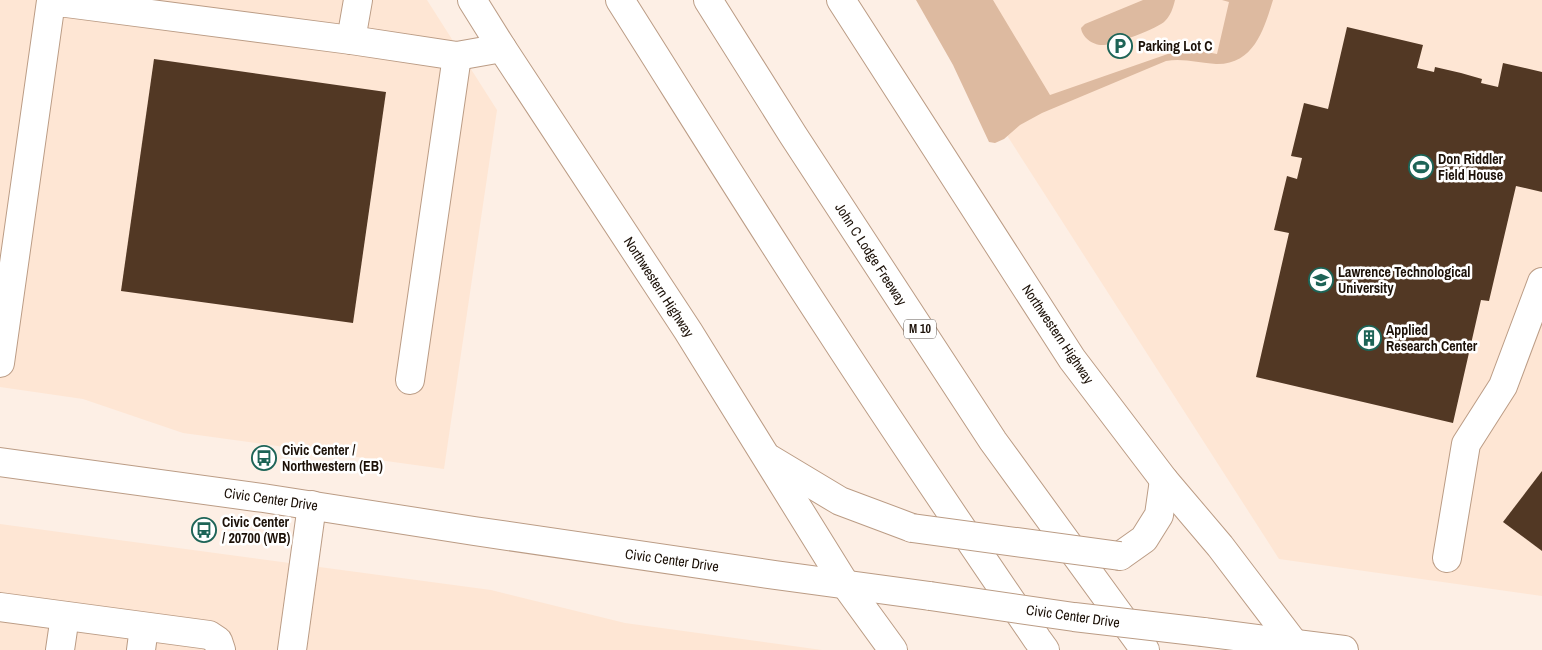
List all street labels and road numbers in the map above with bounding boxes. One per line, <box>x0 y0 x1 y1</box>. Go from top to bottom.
street label: John C Lodge Freeway <box>831 199 911 309</box>
street label: Northwestern Highway <box>620 233 698 341</box>
street label: Northwestern Highway <box>1018 281 1098 387</box>
road number: M 10 <box>904 320 936 338</box>
street label: Civic Center Drive <box>223 484 319 514</box>
street label: Civic Center Drive <box>624 545 720 575</box>
street label: Civic Center Drive <box>1025 601 1121 631</box>

